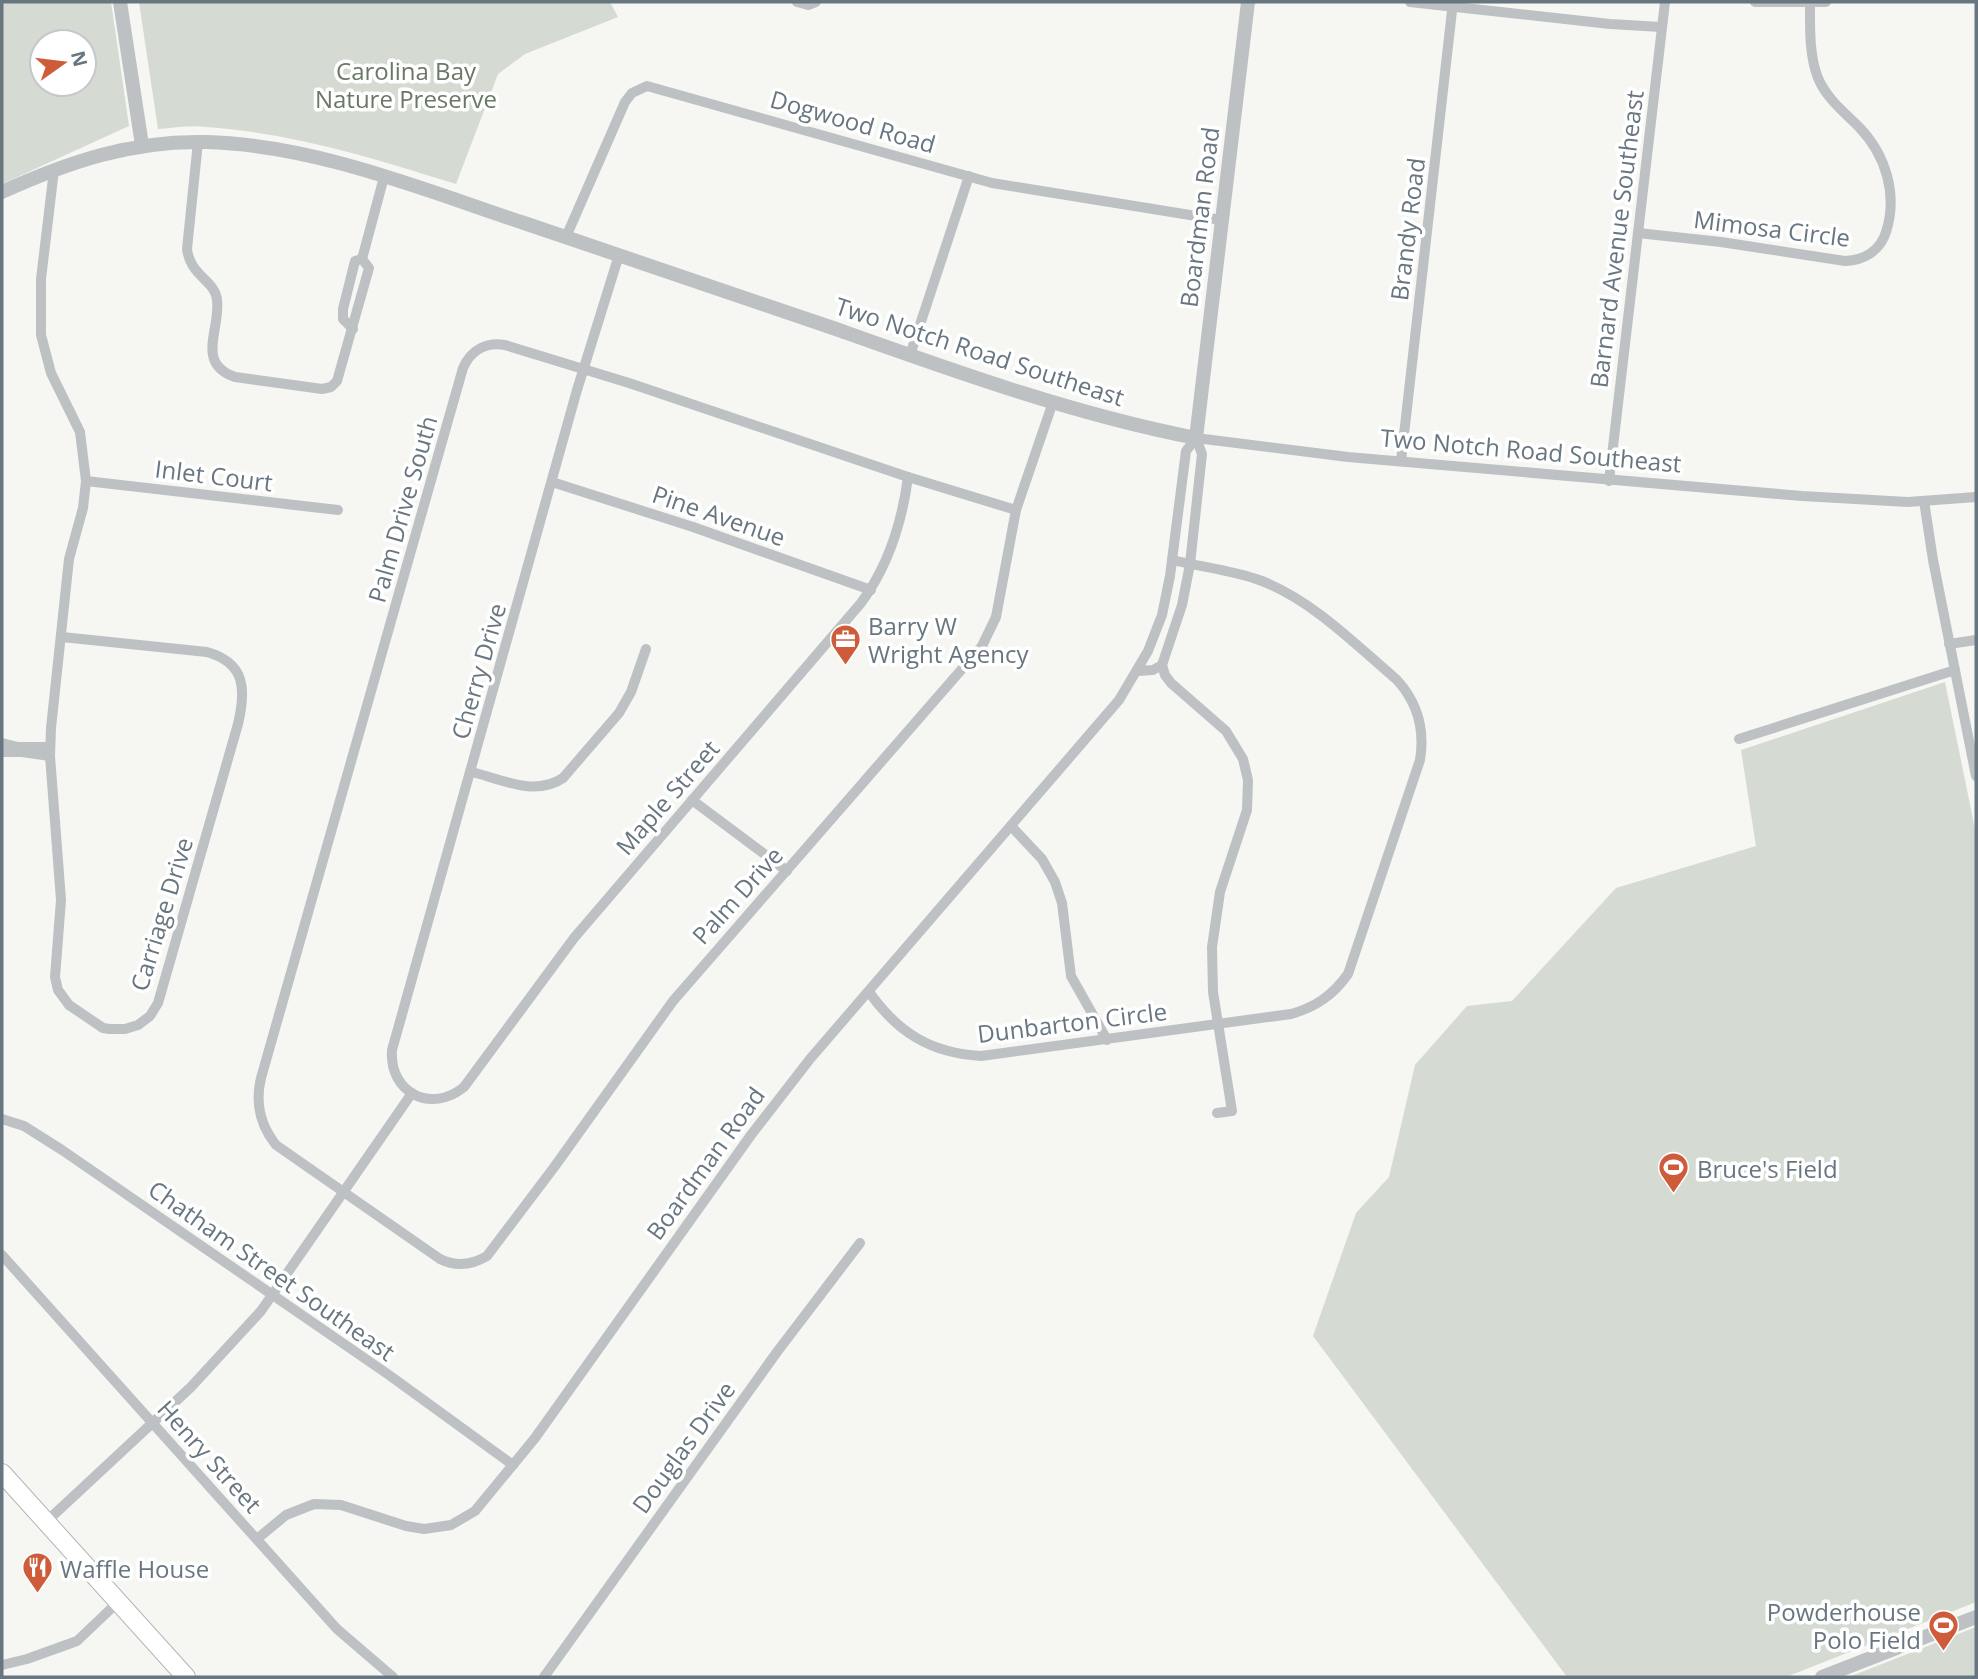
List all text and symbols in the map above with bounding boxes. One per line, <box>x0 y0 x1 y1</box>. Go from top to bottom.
north arrow <box>28 28 98 98</box>
text: N <box>65 48 94 70</box>
park label: Carolina Bay Nature Preserve <box>315 54 497 115</box>
street label: Dogwood Road <box>766 82 940 160</box>
street label: Barnard Avenue Southeast <box>1581 88 1651 390</box>
street label: Boardman Road <box>1172 125 1226 309</box>
street label: Brandy Road <box>1382 156 1432 302</box>
street label: Mimosa Circle <box>1692 202 1852 254</box>
street label: Two Notch Road Southeast <box>831 289 1129 413</box>
street label: Palm Drive South <box>360 412 444 606</box>
street label: Two Notch Road Southeast <box>1379 420 1683 480</box>
street label: Inlet Court <box>153 451 275 499</box>
street label: Pine Avenue <box>648 477 790 553</box>
street label: Cherry Drive <box>443 599 513 743</box>
place label: Barry W Wright Agency <box>868 609 1029 670</box>
office icon: Barry W Wright Agency <box>828 622 862 666</box>
street label: Maple Street <box>608 732 726 862</box>
street label: Carriage Drive <box>122 833 200 995</box>
street label: Palm Drive <box>684 839 790 951</box>
street label: Dunbarton Circle <box>975 994 1169 1050</box>
street label: Boardman Road <box>638 1080 772 1246</box>
sports icon: Bruce's Field <box>1657 1151 1691 1195</box>
place label: Bruce's Field <box>1697 1152 1838 1185</box>
street label: Chatham Street Southeast <box>142 1172 402 1368</box>
street label: Douglas Drive <box>624 1374 742 1520</box>
street label: Henry Street <box>151 1393 269 1519</box>
restaurant icon: Waffle House <box>20 1551 54 1595</box>
place label: Waffle House <box>60 1552 209 1585</box>
place label: Powderhouse Polo Field <box>1767 1595 1921 1656</box>
sports icon: Powderhouse Polo Field <box>1927 1608 1961 1652</box>

